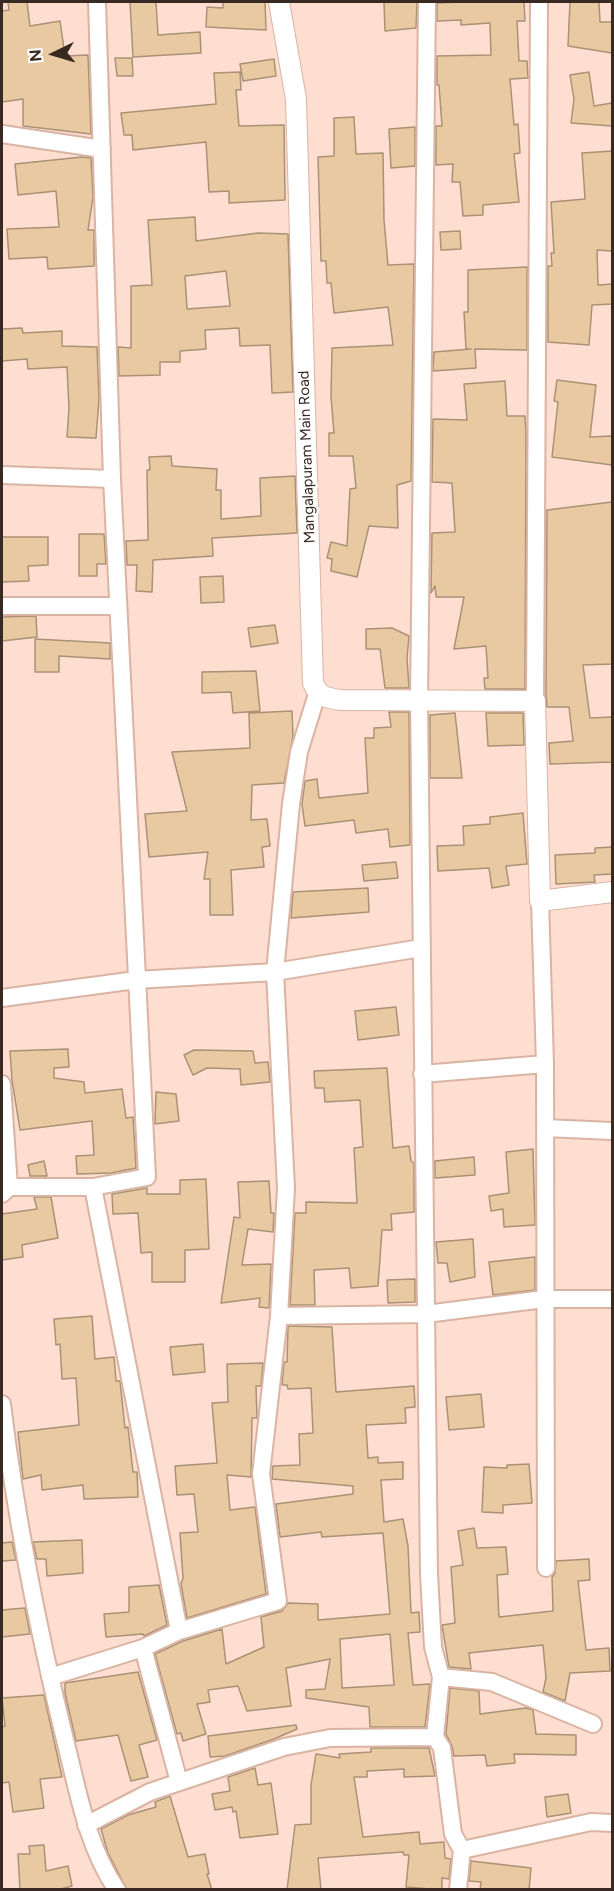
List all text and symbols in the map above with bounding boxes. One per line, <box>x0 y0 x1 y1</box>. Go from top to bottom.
north arrow <box>24 24 84 84</box>
text: N <box>26 49 46 63</box>
street label: Mangalapuram Main Road <box>295 370 319 544</box>

